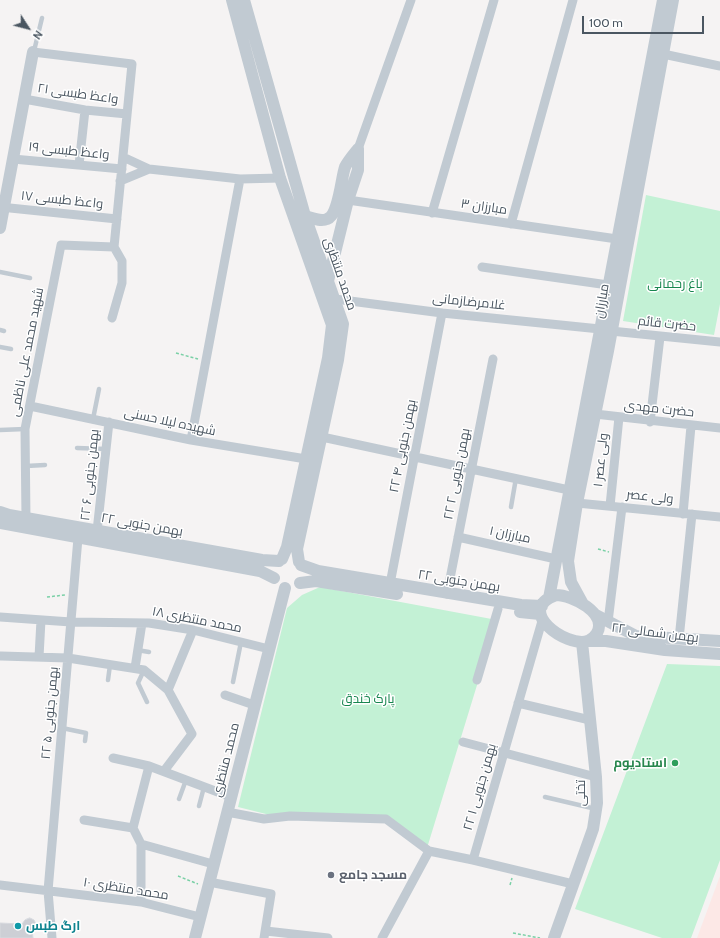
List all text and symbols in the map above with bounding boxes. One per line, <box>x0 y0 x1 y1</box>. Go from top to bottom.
north arrow <box>8 8 48 48</box>
scale bar <box>584 8 706 34</box>
text: 100 m <box>589 15 623 30</box>
text: N <box>30 28 46 42</box>
street label: واعظ طبسی ۲۱ <box>37 81 119 107</box>
street label: واعظ طبسی ۱۹ <box>28 139 110 163</box>
street label: واعظ طبسی ۱۷ <box>20 188 104 212</box>
street label: مبارزان ۳ <box>460 196 508 218</box>
street label: محمد منتظری <box>320 235 360 313</box>
park label: باغ رحمانی <box>647 276 703 292</box>
street label: مبارزان <box>591 282 613 320</box>
street label: شهید محمد علی ناظمی <box>7 286 47 418</box>
street label: غلامرضازمانی <box>432 290 506 314</box>
street label: حضرت قائم <box>637 313 697 335</box>
street label: ۲۲ بهمن جنوبی ۴ <box>386 398 420 494</box>
street label: حضرت مهدی <box>623 398 695 420</box>
street label: شهیده لیلا حسنی <box>123 405 217 439</box>
street label: ۲۲ بهمن جنوبی ۲ <box>440 427 474 521</box>
street label: ۲۲ بهمن جنوبی ۶ <box>77 428 103 522</box>
street label: ولی عصر ۱ <box>590 432 612 488</box>
street label: ولی عصر <box>626 487 674 507</box>
street label: ۲۲ بهمن جنوبی <box>100 510 184 540</box>
street label: مبارزان ۱ <box>488 523 532 547</box>
street label: ۲۲ بهمن جنوبی <box>417 567 501 595</box>
street label: محمد منتظری ۱۸ <box>151 604 243 636</box>
street label: ۲۲ بهمن شمالی <box>610 620 700 646</box>
street label: ۲۲ بهمن جنوبی ۵ <box>38 666 62 760</box>
park label: پارک خندق <box>341 691 395 707</box>
street label: محمد منتظری <box>209 721 243 799</box>
street label: ۲۲ بهمن جنوبی ۱ <box>460 742 500 832</box>
place label: استادیوم <box>613 755 667 771</box>
marker: استادیوم <box>670 758 680 768</box>
street label: تختی <box>573 780 589 806</box>
place label: مسجد جامع <box>339 867 407 883</box>
marker: مسجد جامع <box>326 870 336 880</box>
street label: محمد منتظری ۱۰ <box>82 875 170 903</box>
place label: ارگ طبس <box>26 918 80 934</box>
marker: ارگ طبس <box>13 921 23 931</box>

